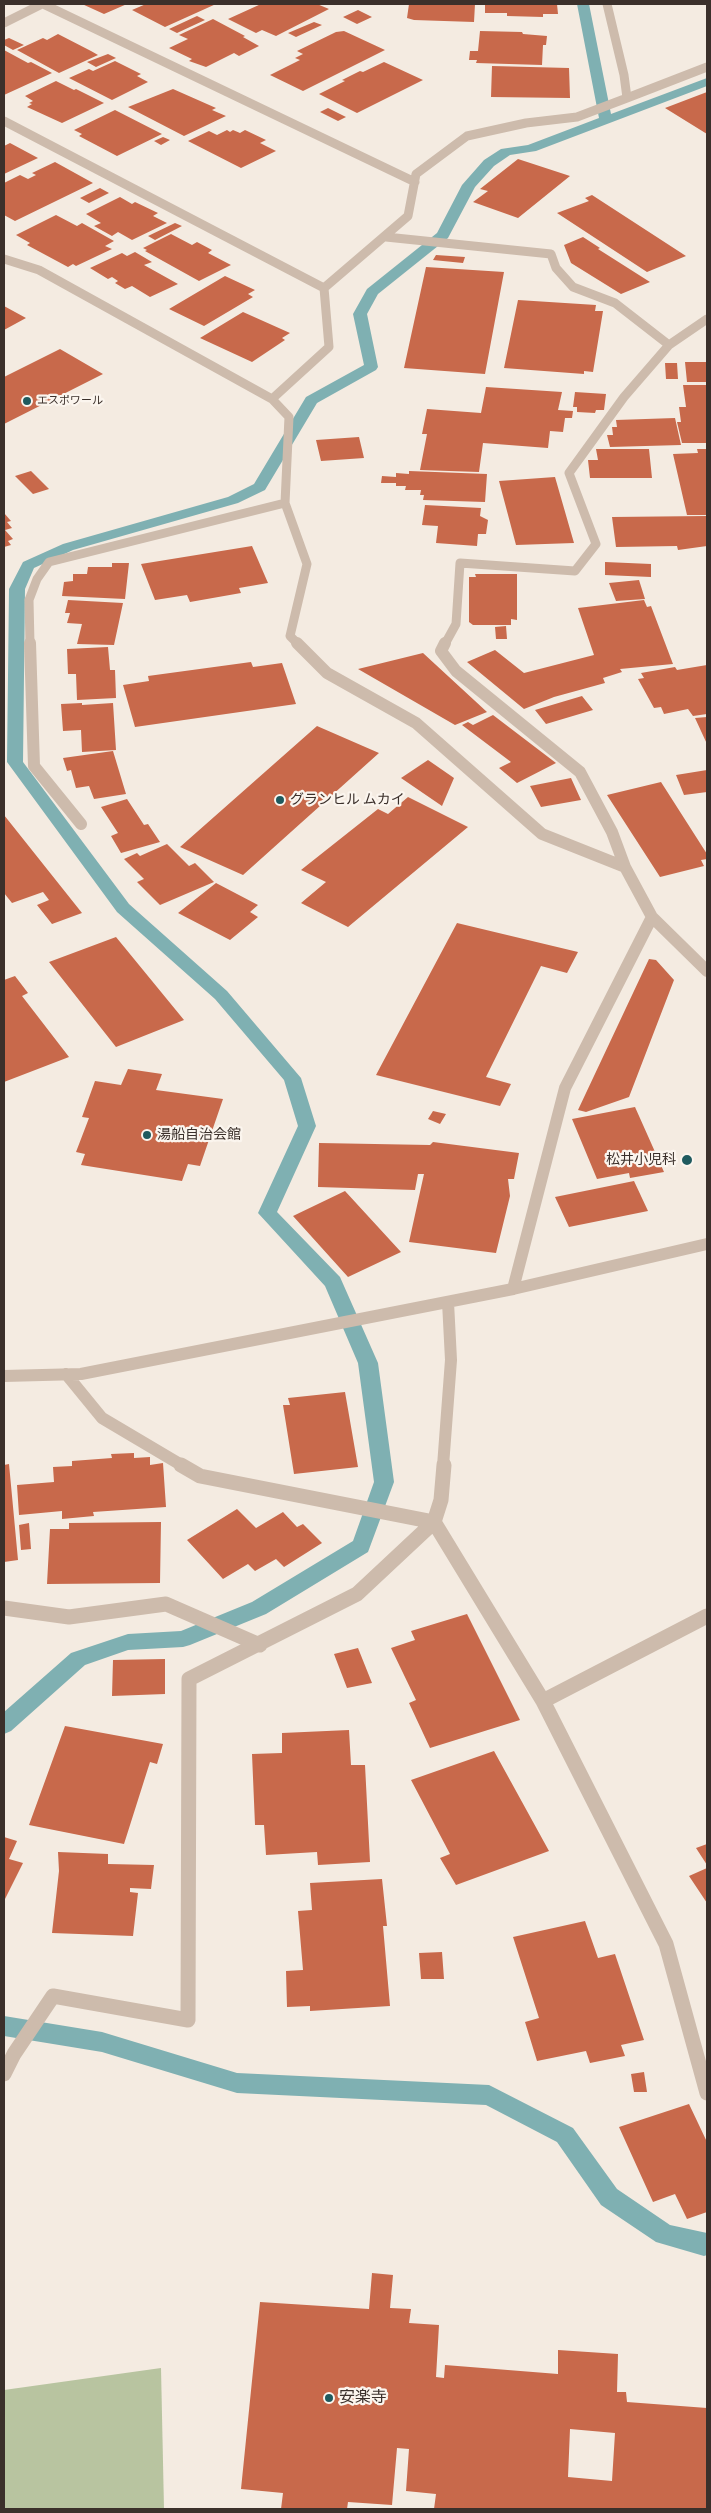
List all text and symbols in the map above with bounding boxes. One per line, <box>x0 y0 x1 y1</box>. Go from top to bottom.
place label: エスポワール <box>37 394 103 408</box>
marker: エスポワール <box>21 395 33 407</box>
place label: グランヒル ムカイ <box>290 792 405 808</box>
marker: グランヒル ムカイ <box>274 794 286 806</box>
place label: 湯船自治会館 <box>157 1127 241 1143</box>
marker: 湯船自治会館 <box>141 1129 153 1141</box>
place label: 松井小児科 <box>606 1152 676 1168</box>
marker: 松井小児科 <box>680 1153 694 1167</box>
place label: 安楽寺 <box>339 2388 387 2408</box>
marker: 安楽寺 <box>323 2392 335 2404</box>

